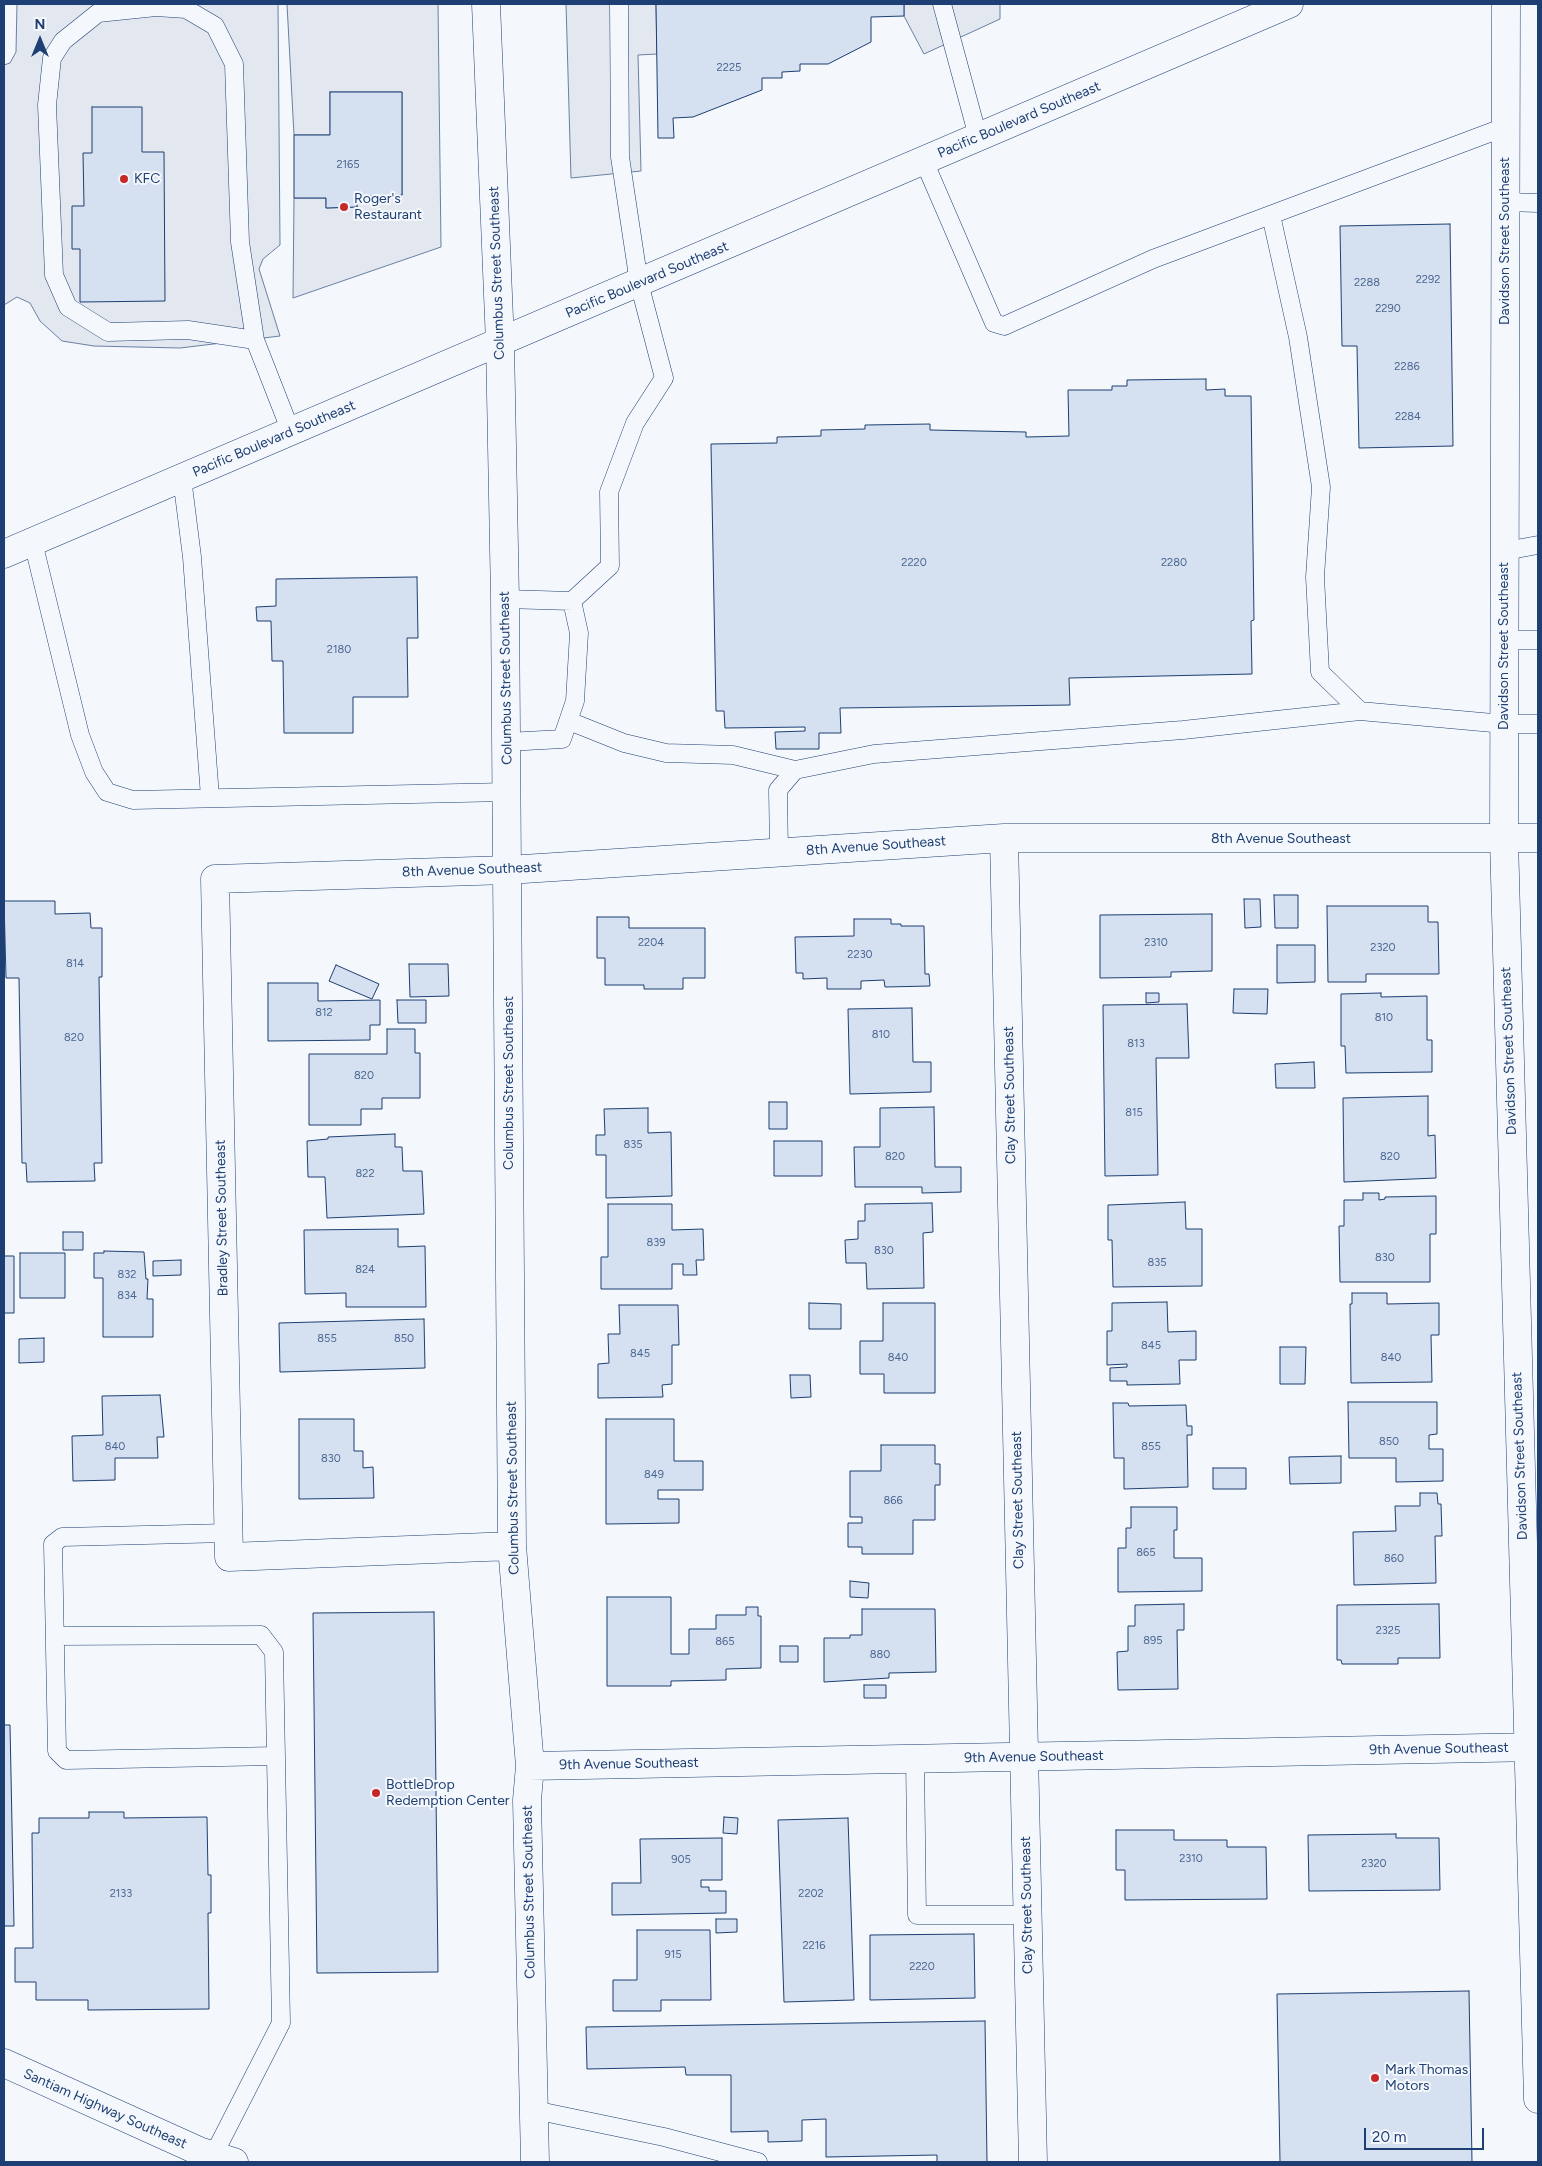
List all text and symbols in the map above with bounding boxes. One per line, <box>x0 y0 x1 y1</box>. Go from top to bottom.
north arrow <box>15 15 65 65</box>
text: N <box>35 16 45 33</box>
house number: 2225 <box>717 61 741 75</box>
street label: Pacific Boulevard Southeast <box>935 78 1103 162</box>
street label: Davidson Street Southeast <box>1497 157 1513 325</box>
house number: 2165 <box>336 158 360 172</box>
place label: KFC <box>134 171 160 187</box>
marker: KFC <box>118 173 130 185</box>
street label: Columbus Street Southeast <box>486 186 508 360</box>
place label: Roger's Restaurant <box>354 191 422 223</box>
marker: Roger's Restaurant <box>338 201 350 213</box>
street label: Pacific Boulevard Southeast <box>563 238 731 322</box>
house number: 2292 <box>1416 273 1440 287</box>
house number: 2288 <box>1354 276 1380 290</box>
house number: 2290 <box>1375 302 1401 316</box>
house number: 2286 <box>1394 360 1420 374</box>
street label: Pacific Boulevard Southeast <box>190 397 358 481</box>
house number: 2284 <box>1395 410 1421 424</box>
house number: 2220 <box>901 556 927 570</box>
house number: 2280 <box>1161 556 1187 570</box>
street label: Davidson Street Southeast <box>1496 562 1512 730</box>
street label: Columbus Street Southeast <box>496 591 516 765</box>
house number: 2180 <box>327 643 351 657</box>
street label: 8th Avenue Southeast <box>1211 831 1351 847</box>
street label: 8th Avenue Southeast <box>805 833 947 859</box>
street label: 8th Avenue Southeast <box>402 859 542 881</box>
house number: 2204 <box>638 936 664 950</box>
house number: 2310 <box>1144 936 1168 950</box>
house number: 2320 <box>1370 941 1396 955</box>
house number: 2230 <box>847 948 873 962</box>
house number: 814 <box>66 957 84 971</box>
street label: Davidson Street Southeast <box>1498 967 1520 1135</box>
street label: Columbus Street Southeast <box>501 996 517 1170</box>
house number: 812 <box>315 1006 333 1020</box>
house number: 810 <box>1375 1011 1393 1025</box>
street label: Clay Street Southeast <box>1000 1026 1020 1164</box>
house number: 810 <box>872 1028 890 1042</box>
house number: 820 <box>64 1031 84 1045</box>
house number: 813 <box>1127 1037 1145 1051</box>
house number: 820 <box>354 1069 374 1083</box>
house number: 815 <box>1125 1106 1143 1120</box>
house number: 835 <box>623 1138 643 1152</box>
street label: Bradley Street Southeast <box>212 1139 232 1297</box>
house number: 820 <box>885 1150 905 1164</box>
house number: 820 <box>1380 1150 1400 1164</box>
house number: 822 <box>355 1167 375 1181</box>
house number: 839 <box>647 1236 665 1250</box>
house number: 830 <box>874 1244 894 1258</box>
house number: 830 <box>1375 1251 1395 1265</box>
house number: 835 <box>1147 1256 1167 1270</box>
house number: 824 <box>355 1263 375 1277</box>
house number: 832 <box>118 1268 136 1282</box>
house number: 834 <box>117 1289 137 1303</box>
house number: 855 <box>317 1332 337 1346</box>
house number: 850 <box>394 1332 414 1346</box>
house number: 845 <box>1141 1339 1161 1353</box>
house number: 845 <box>630 1347 650 1361</box>
house number: 840 <box>888 1351 908 1365</box>
house number: 840 <box>1381 1351 1401 1365</box>
street label: Davidson Street Southeast <box>1509 1372 1531 1540</box>
street label: Columbus Street Southeast <box>503 1401 523 1575</box>
street label: Clay Street Southeast <box>1008 1431 1028 1569</box>
house number: 850 <box>1379 1435 1399 1449</box>
house number: 840 <box>105 1440 125 1454</box>
house number: 855 <box>1141 1440 1161 1454</box>
house number: 830 <box>321 1452 341 1466</box>
house number: 849 <box>644 1468 664 1482</box>
house number: 866 <box>883 1494 903 1508</box>
house number: 865 <box>1136 1546 1156 1560</box>
house number: 860 <box>1384 1552 1404 1566</box>
house number: 2325 <box>1376 1624 1400 1638</box>
house number: 895 <box>1143 1634 1163 1648</box>
house number: 865 <box>715 1635 735 1649</box>
house number: 880 <box>870 1648 890 1662</box>
street label: 9th Avenue Southeast <box>1369 1739 1509 1759</box>
street label: 9th Avenue Southeast <box>964 1747 1104 1767</box>
street label: 9th Avenue Southeast <box>559 1754 699 1774</box>
place label: BottleDrop Redemption Center <box>386 1777 510 1810</box>
marker: BottleDrop Redemption Center <box>370 1787 382 1799</box>
street label: Columbus Street Southeast <box>519 1805 539 1979</box>
street label: Clay Street Southeast <box>1017 1836 1037 1974</box>
house number: 2310 <box>1179 1852 1203 1866</box>
house number: 905 <box>671 1853 691 1867</box>
house number: 2320 <box>1361 1857 1387 1871</box>
house number: 2133 <box>110 1887 132 1901</box>
house number: 2202 <box>798 1887 824 1901</box>
house number: 2216 <box>802 1939 826 1953</box>
house number: 915 <box>664 1948 682 1962</box>
house number: 2220 <box>909 1960 935 1974</box>
place label: Mark Thomas Motors <box>1385 2062 1468 2094</box>
street label: Santiam Highway Southeast <box>21 2065 189 2153</box>
marker: Mark Thomas Motors <box>1369 2072 1381 2084</box>
scale bar <box>1367 2118 1487 2150</box>
text: 20 m <box>1372 2128 1406 2146</box>

